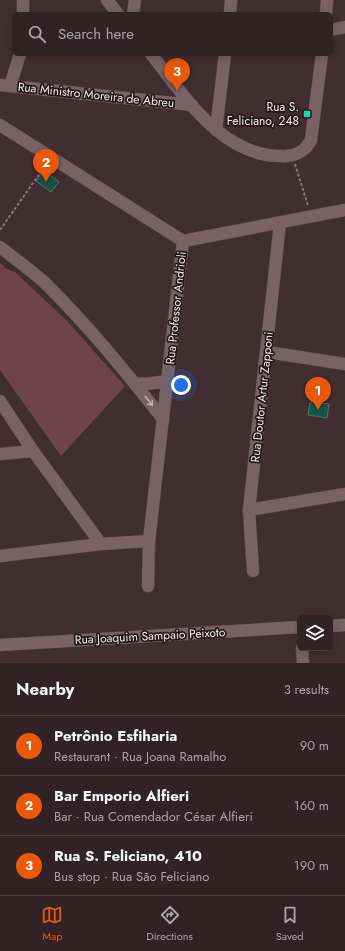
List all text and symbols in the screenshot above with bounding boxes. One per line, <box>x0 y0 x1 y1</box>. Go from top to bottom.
search box <box>12 12 333 56</box>
icon: search <box>26 23 48 45</box>
text: Search here <box>58 23 134 45</box>
pin: 3 <box>164 58 190 91</box>
street label: Rua Ministro Moreira de Abreu <box>17 78 175 112</box>
place label: Rua S. Feliciano, 248 <box>227 98 299 130</box>
marker: Rua S. Feliciano, 248 <box>302 109 312 119</box>
pin: 2 <box>33 149 59 182</box>
street label: Rua Professor Andrioli <box>161 251 191 365</box>
street label: Rua Doutor Artur Zapponi <box>246 331 278 463</box>
your location <box>171 375 191 395</box>
pin: 1 <box>305 377 331 410</box>
one-way arrow <box>145 396 153 407</box>
map controls <box>297 615 333 651</box>
button: layers <box>297 615 333 651</box>
street label: Rua Joaquim Sampaio Peixoto <box>74 623 226 649</box>
text: Nearby <box>16 677 74 701</box>
text: 3 results <box>284 680 329 699</box>
text: Petrônio Esfiharia <box>54 725 177 747</box>
text: 1 <box>26 736 32 755</box>
text: 90 m <box>300 736 329 755</box>
text: Restaurant · Rua Joana Ramalho <box>54 747 226 766</box>
text: Bar Emporio Alfieri <box>54 785 189 807</box>
text: 2 <box>25 796 33 815</box>
text: 160 m <box>294 796 329 815</box>
text: Bar · Rua Comendador César Alfieri <box>54 807 253 826</box>
text: Rua S. Feliciano, 410 <box>54 845 202 867</box>
text: 3 <box>25 856 33 875</box>
text: 190 m <box>294 856 329 875</box>
text: Bus stop · Rua São Feliciano <box>54 867 209 886</box>
tab: Map <box>41 904 63 944</box>
tab: Directions <box>146 904 193 944</box>
tab: Saved <box>276 904 304 944</box>

